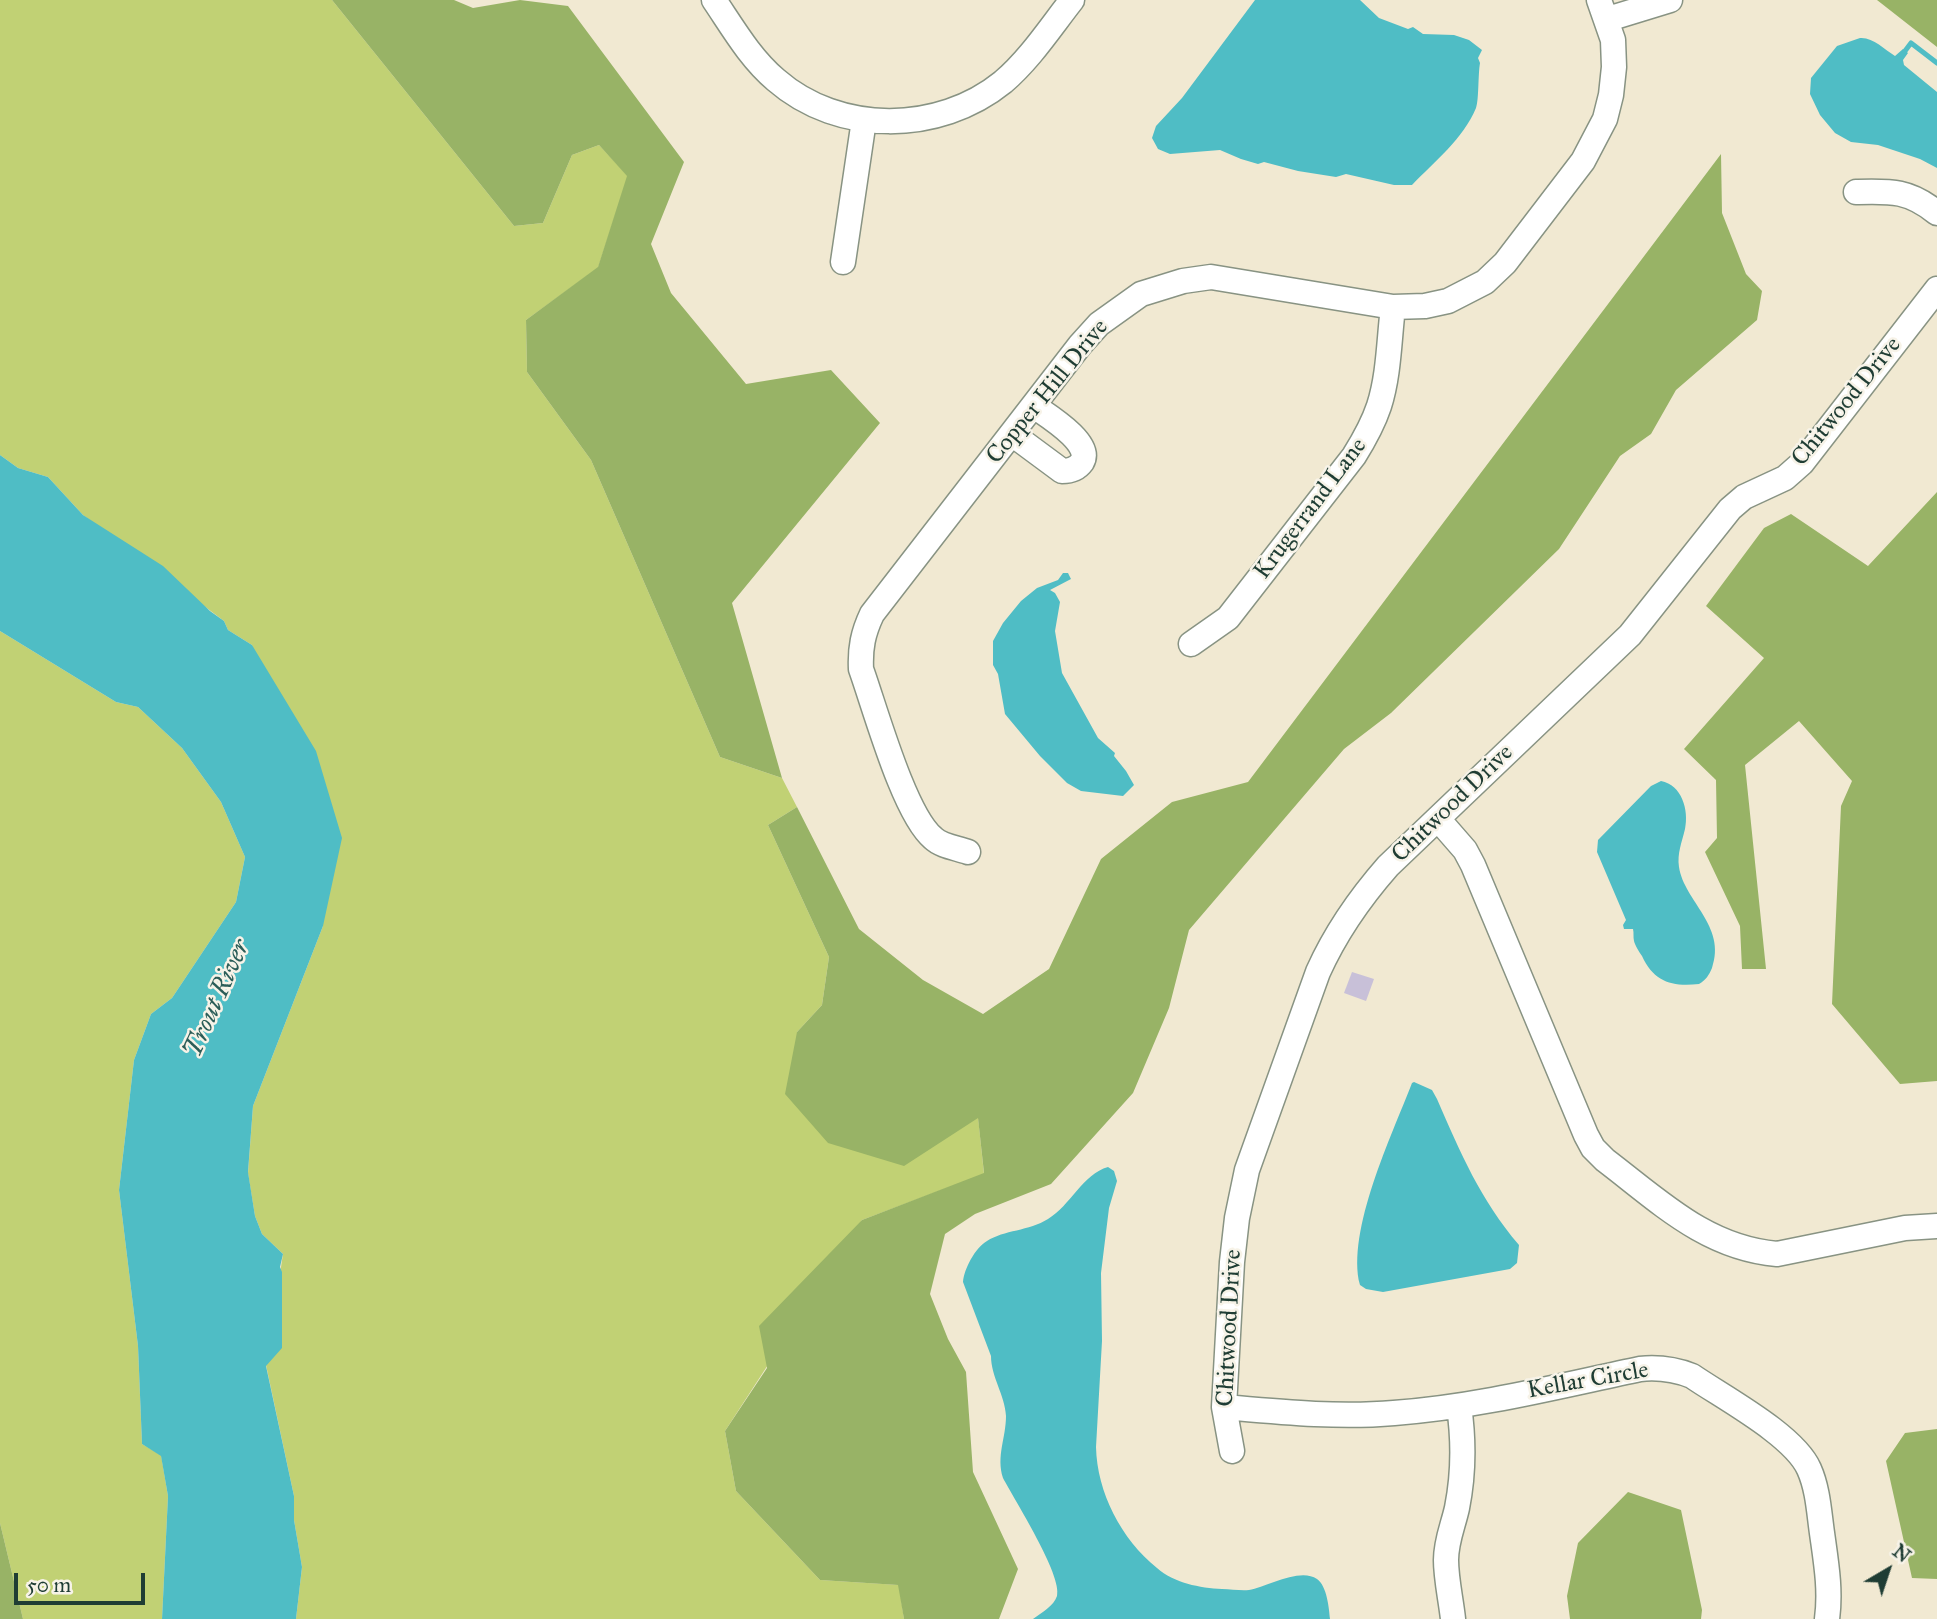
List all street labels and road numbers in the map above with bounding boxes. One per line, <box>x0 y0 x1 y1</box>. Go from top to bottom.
street label: Copper Hill Drive <box>981 314 1115 470</box>
street label: Chitwood Drive <box>1786 332 1908 472</box>
street label: Krugerrand Lane <box>1249 433 1373 585</box>
street label: Chitwood Drive <box>1386 739 1520 869</box>
street label: Chitwood Drive <box>1211 1249 1249 1407</box>
street label: Kellar Circle <box>1525 1356 1651 1406</box>

